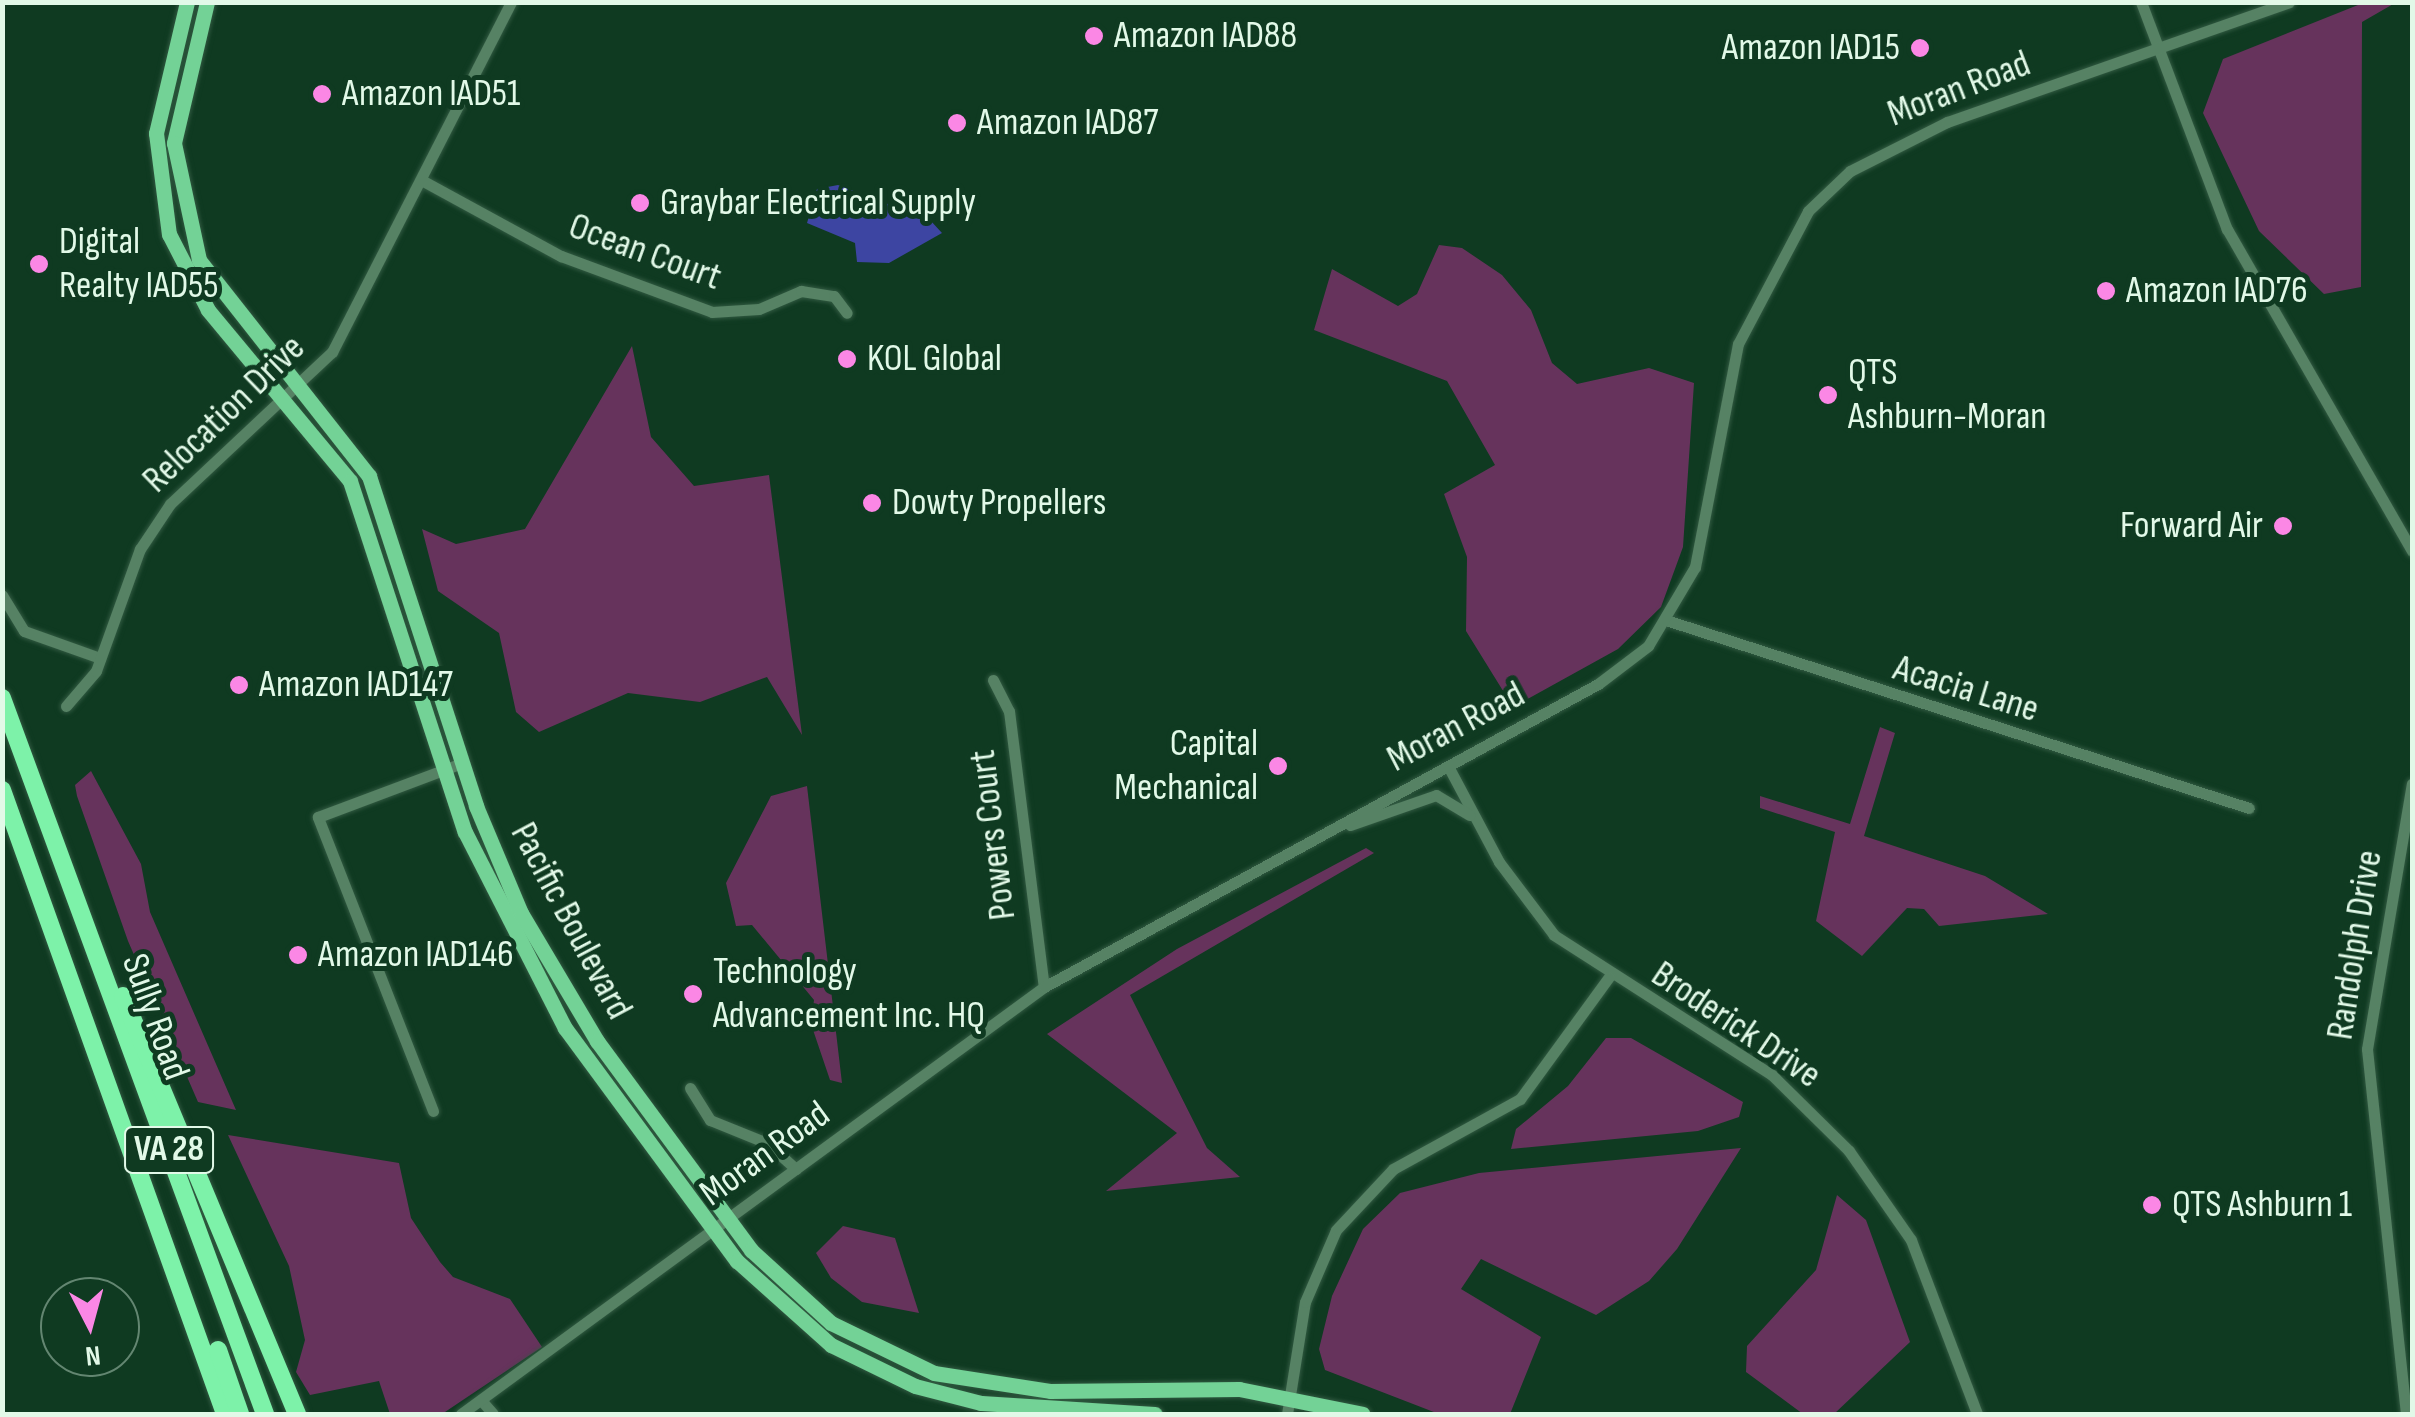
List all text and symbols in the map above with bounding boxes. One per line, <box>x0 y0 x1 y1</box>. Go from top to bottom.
place label: Amazon IAD88 <box>1114 13 1297 59</box>
marker: Amazon IAD88 <box>1083 25 1105 47</box>
place label: Amazon IAD15 <box>1722 25 1900 71</box>
marker: Amazon IAD15 <box>1909 37 1931 59</box>
street label: Moran Road <box>1881 41 2037 137</box>
place label: Amazon IAD51 <box>342 71 520 117</box>
marker: Amazon IAD51 <box>311 83 333 105</box>
place label: Amazon IAD87 <box>977 100 1159 146</box>
marker: Amazon IAD87 <box>946 112 968 134</box>
place label: Graybar Electrical Supply <box>660 180 976 226</box>
marker: Graybar Electrical Supply <box>629 192 651 214</box>
street label: Ocean Court <box>563 203 727 301</box>
place label: Digital Realty IAD55 <box>59 219 219 308</box>
marker: Digital Realty IAD55 <box>28 253 50 275</box>
place label: Amazon IAD76 <box>2126 268 2308 314</box>
marker: Amazon IAD76 <box>2095 280 2117 302</box>
street label: Relocation Drive <box>133 325 315 503</box>
place label: KOL Global <box>867 336 1002 382</box>
marker: KOL Global <box>836 348 858 370</box>
place label: QTS Ashburn-Moran <box>1848 350 2047 439</box>
marker: QTS Ashburn-Moran <box>1817 384 1839 406</box>
place label: Dowty Propellers <box>892 480 1106 526</box>
marker: Dowty Propellers <box>861 492 883 514</box>
place label: Forward Air <box>2120 503 2263 549</box>
marker: Forward Air <box>2272 515 2294 537</box>
street label: Acacia Lane <box>1888 645 2044 733</box>
place label: Amazon IAD147 <box>259 662 453 708</box>
street label: Moran Road <box>1380 672 1532 782</box>
marker: Amazon IAD147 <box>228 674 250 696</box>
place label: Capital Mechanical <box>1114 721 1258 811</box>
street label: Powers Court <box>960 747 1026 923</box>
marker: Capital Mechanical <box>1267 755 1289 777</box>
street label: Pacific Boulevard <box>500 815 642 1027</box>
street label: Randolph Drive <box>2318 847 2392 1043</box>
place label: Amazon IAD146 <box>318 932 514 978</box>
marker: Amazon IAD146 <box>287 944 309 966</box>
street label: Sully Road <box>111 948 199 1086</box>
place label: Technology Advancement Inc. HQ <box>713 949 985 1038</box>
street label: Broderick Drive <box>1643 952 1829 1098</box>
marker: Technology Advancement Inc. HQ <box>682 983 704 1005</box>
street label: Moran Road <box>691 1092 839 1216</box>
road number: VA 28 <box>124 1120 214 1180</box>
place label: QTS Ashburn 1 <box>2172 1182 2352 1228</box>
marker: QTS Ashburn 1 <box>2141 1194 2163 1216</box>
north arrow <box>40 1277 140 1377</box>
text: N <box>84 1338 102 1373</box>

